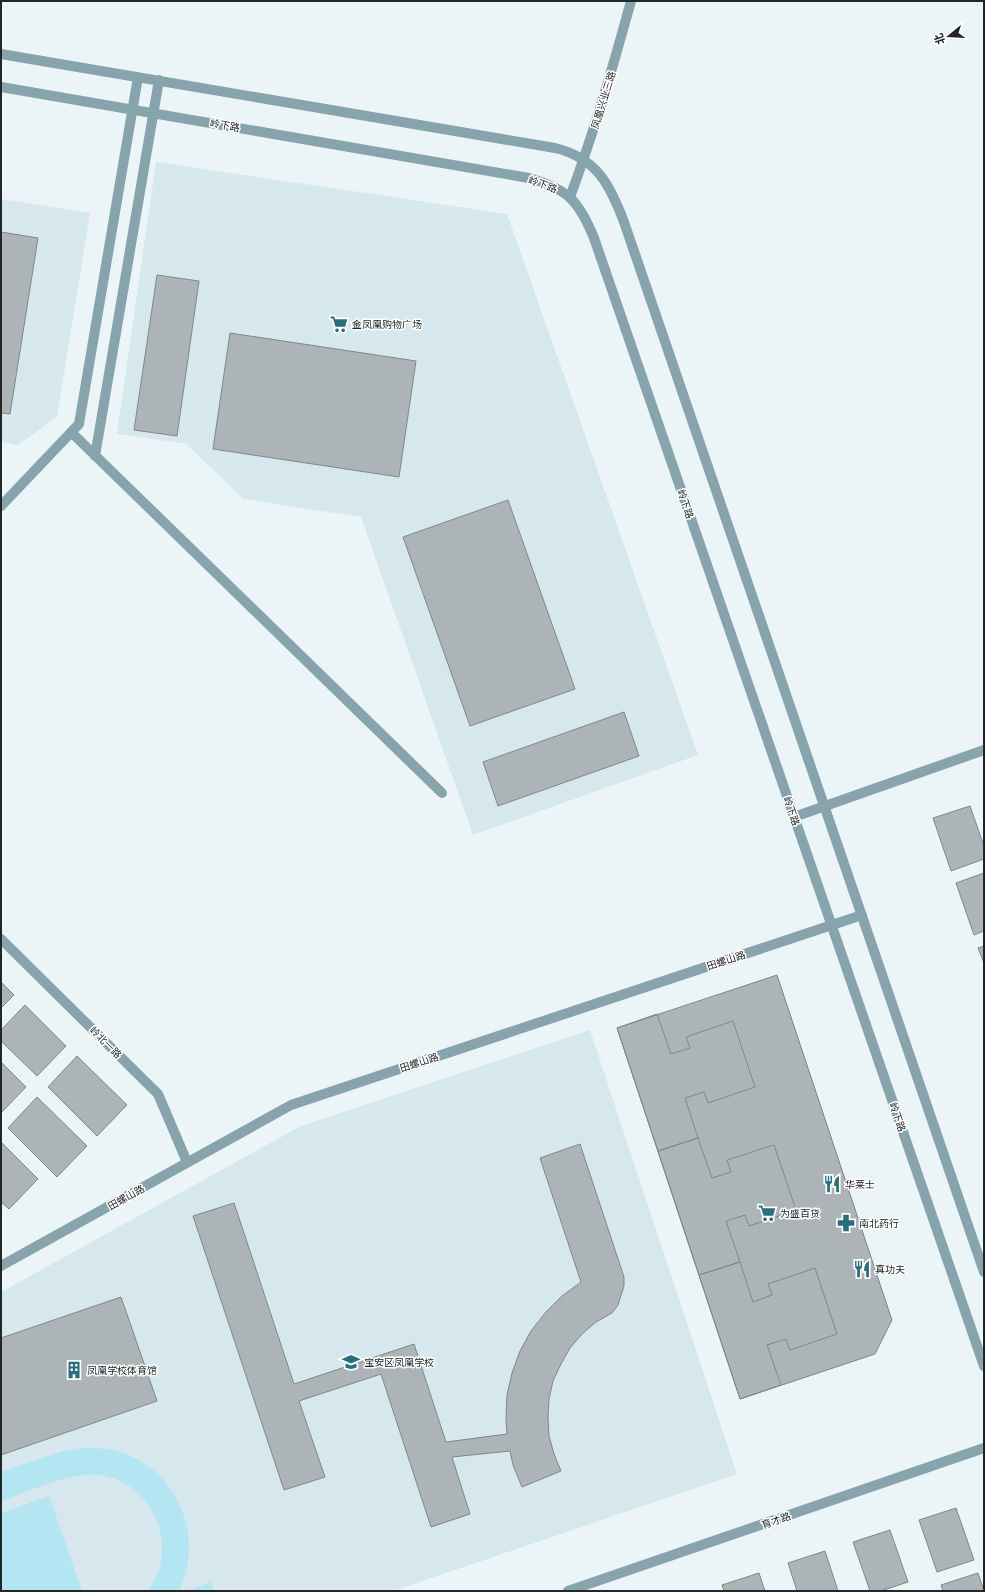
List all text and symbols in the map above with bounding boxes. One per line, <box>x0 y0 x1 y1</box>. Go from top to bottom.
north arrow <box>929 16 969 56</box>
text: 北 <box>932 32 948 46</box>
street label: 凤凰兴业三路 <box>589 70 618 131</box>
street label: 岭下路 <box>209 117 241 134</box>
street label: 岭下路 <box>527 174 559 196</box>
supermarket icon: 金凤凰购物广场 <box>329 314 349 334</box>
place label: 金凤凰购物广场 <box>352 319 422 331</box>
street label: 岭下路 <box>674 488 696 520</box>
street label: 岭下路 <box>780 795 802 827</box>
street label: 田螺山路 <box>705 949 747 973</box>
street label: 岭北一路 <box>87 1024 124 1061</box>
street label: 田螺山路 <box>398 1051 440 1075</box>
street label: 岭下路 <box>886 1101 908 1133</box>
restaurant icon: 华莱士 <box>822 1174 842 1194</box>
place label: 华莱士 <box>845 1179 875 1191</box>
street label: 田螺山路 <box>106 1183 147 1213</box>
supermarket icon: 为盛百货 <box>757 1203 777 1223</box>
place label: 为盛百货 <box>780 1208 820 1220</box>
pharmacy icon: 南北药行 <box>836 1213 856 1233</box>
place label: 南北药行 <box>859 1218 899 1230</box>
restaurant icon: 真功夫 <box>852 1259 872 1279</box>
place label: 真功夫 <box>875 1264 905 1276</box>
school or university icon: 宝安区凤凰学校 <box>341 1352 361 1372</box>
place label: 宝安区凤凰学校 <box>364 1357 434 1369</box>
building icon: 凤凰学校体育馆 <box>64 1360 84 1380</box>
place label: 凤凰学校体育馆 <box>87 1365 157 1377</box>
street label: 育才路 <box>760 1510 792 1532</box>

